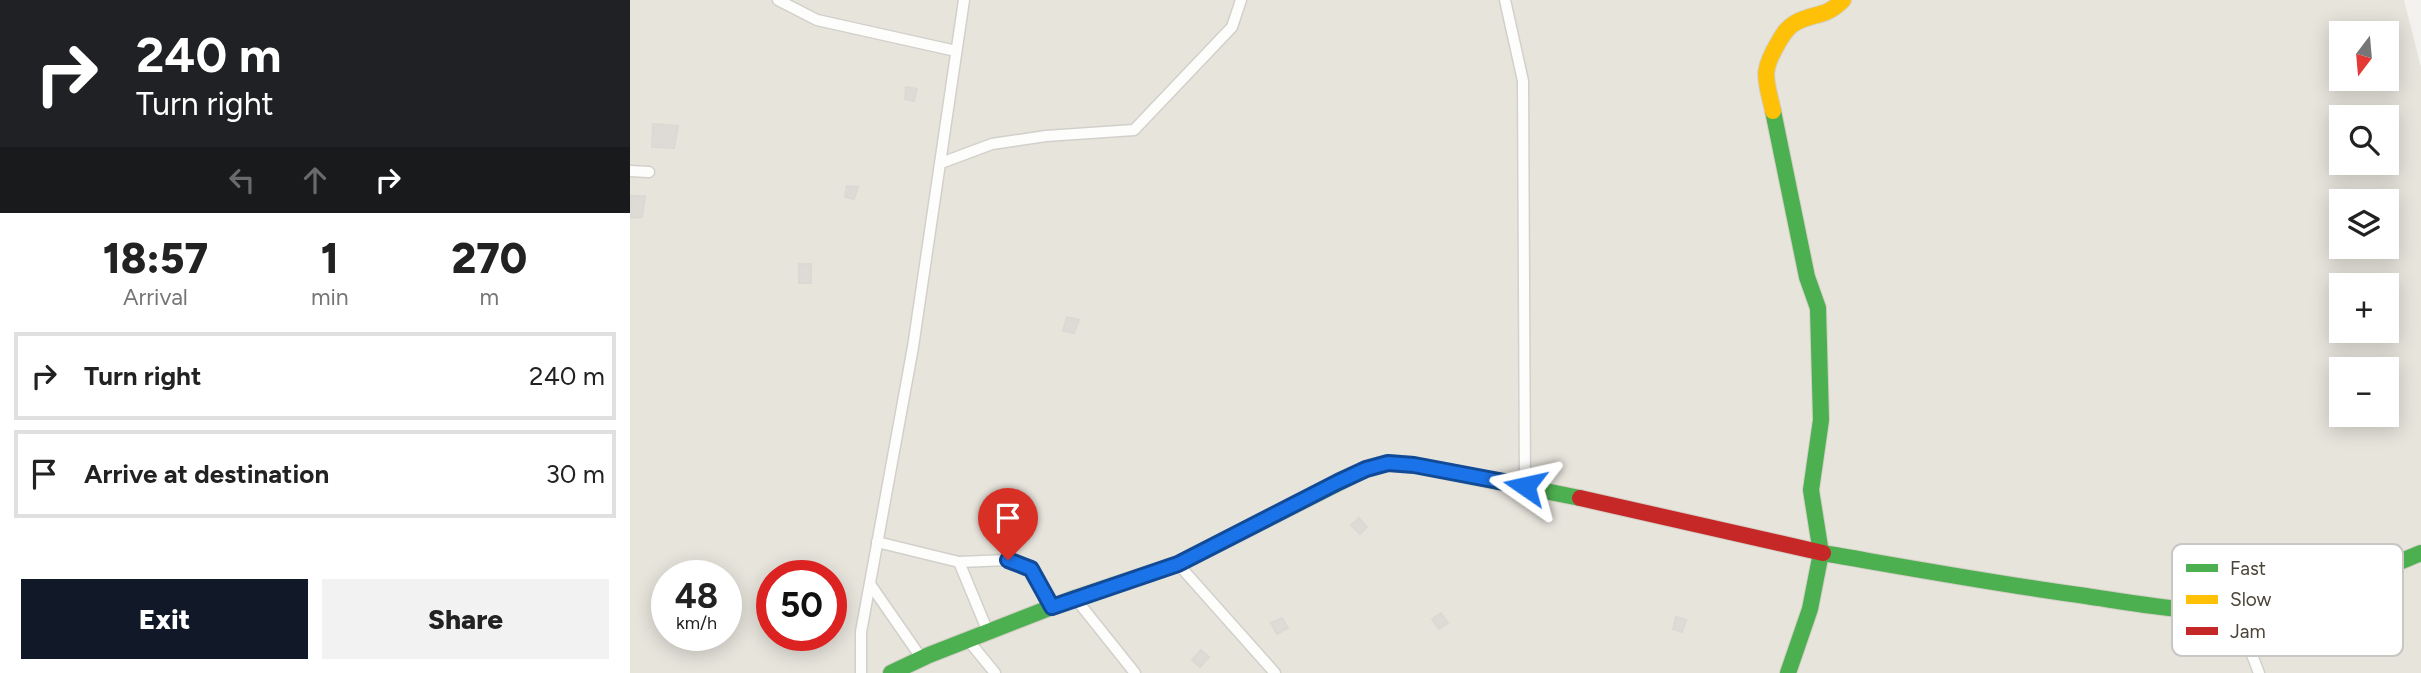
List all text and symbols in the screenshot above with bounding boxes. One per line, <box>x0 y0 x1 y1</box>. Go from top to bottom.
north arrow <box>2329 21 2399 91</box>
map controls <box>2329 21 2399 427</box>
text: 240 m <box>136 25 282 84</box>
icon: right <box>21 28 112 119</box>
text: Turn right <box>136 85 274 123</box>
button: search <box>2329 105 2399 175</box>
icon: left <box>223 161 261 199</box>
icon: ahead <box>296 161 334 199</box>
icon: right <box>369 161 407 199</box>
button: layers <box>2329 189 2399 259</box>
text: 18:57 <box>103 233 208 284</box>
text: 1 <box>321 233 339 284</box>
text: 270 <box>451 233 527 284</box>
button: + <box>2329 273 2399 343</box>
text: Arrival <box>123 283 188 311</box>
text: min <box>311 283 349 311</box>
text: m <box>480 283 499 311</box>
icon: right <box>25 357 63 395</box>
button: − <box>2329 357 2399 427</box>
text: Turn right <box>84 360 201 392</box>
text: 240 m <box>529 360 605 392</box>
position arrow <box>1488 449 1562 523</box>
icon: arrive <box>25 455 63 493</box>
text: Arrive at destination <box>84 458 329 490</box>
text: 30 m <box>546 458 605 490</box>
pin <box>978 488 1038 560</box>
icon: arrive <box>989 499 1027 537</box>
legend <box>2172 544 2403 656</box>
text: Fast <box>2230 557 2266 580</box>
speed limit sign: 50 <box>756 560 847 651</box>
text: 48 <box>675 575 718 617</box>
button: Exit <box>21 579 308 659</box>
button: Share <box>322 579 609 659</box>
text: Slow <box>2230 588 2272 611</box>
text: km/h <box>676 612 717 634</box>
text: Jam <box>2230 620 2266 643</box>

